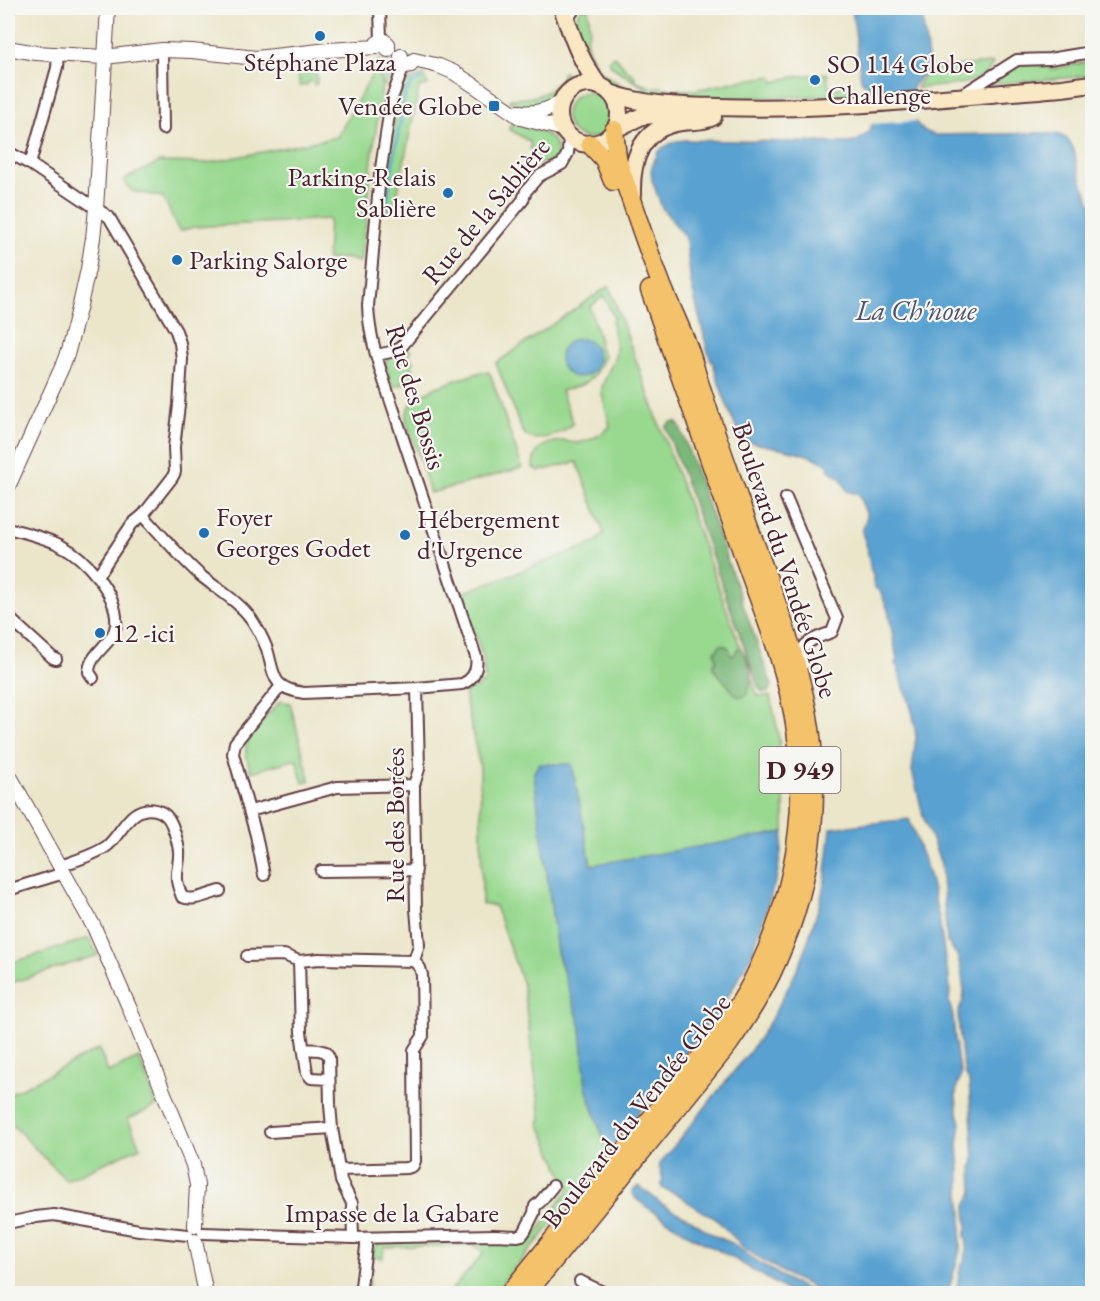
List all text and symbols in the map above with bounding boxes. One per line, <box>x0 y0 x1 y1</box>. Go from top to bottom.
marker: Stéphane Plaza <box>313 29 327 43</box>
place label: Stéphane Plaza <box>244 44 397 79</box>
place label: SO 114 Globe Challenge <box>827 46 974 112</box>
marker: SO 114 Globe Challenge <box>808 73 822 87</box>
place label: Vendée Globe <box>338 88 482 123</box>
marker: Vendée Globe <box>487 99 501 113</box>
street label: Rue de la Sablière <box>414 130 557 292</box>
place label: Parking-Relais Sablière <box>288 159 436 225</box>
marker: Parking-Relais Sablière <box>441 186 455 200</box>
place label: Parking Salorge <box>189 242 348 277</box>
marker: Parking Salorge <box>170 253 184 267</box>
water label: La Ch'noue <box>854 292 977 328</box>
street label: Rue des Bossis <box>378 320 455 474</box>
street label: Boulevard du Vendée Globe <box>724 417 847 702</box>
place label: Foyer Georges Godet <box>216 499 371 565</box>
place label: Hébergement d'Urgence <box>417 501 560 567</box>
marker: Foyer Georges Godet <box>197 526 211 540</box>
marker: Hébergement d'Urgence <box>398 528 412 542</box>
place label: 12 -ici <box>112 615 175 650</box>
marker: 12 -ici <box>93 626 107 640</box>
street label: Rue des Borées <box>377 747 412 903</box>
road number: D 949 <box>760 747 840 793</box>
street label: Boulevard du Vendée Globe <box>533 986 738 1235</box>
street label: Impasse de la Gabare <box>285 1195 499 1230</box>

